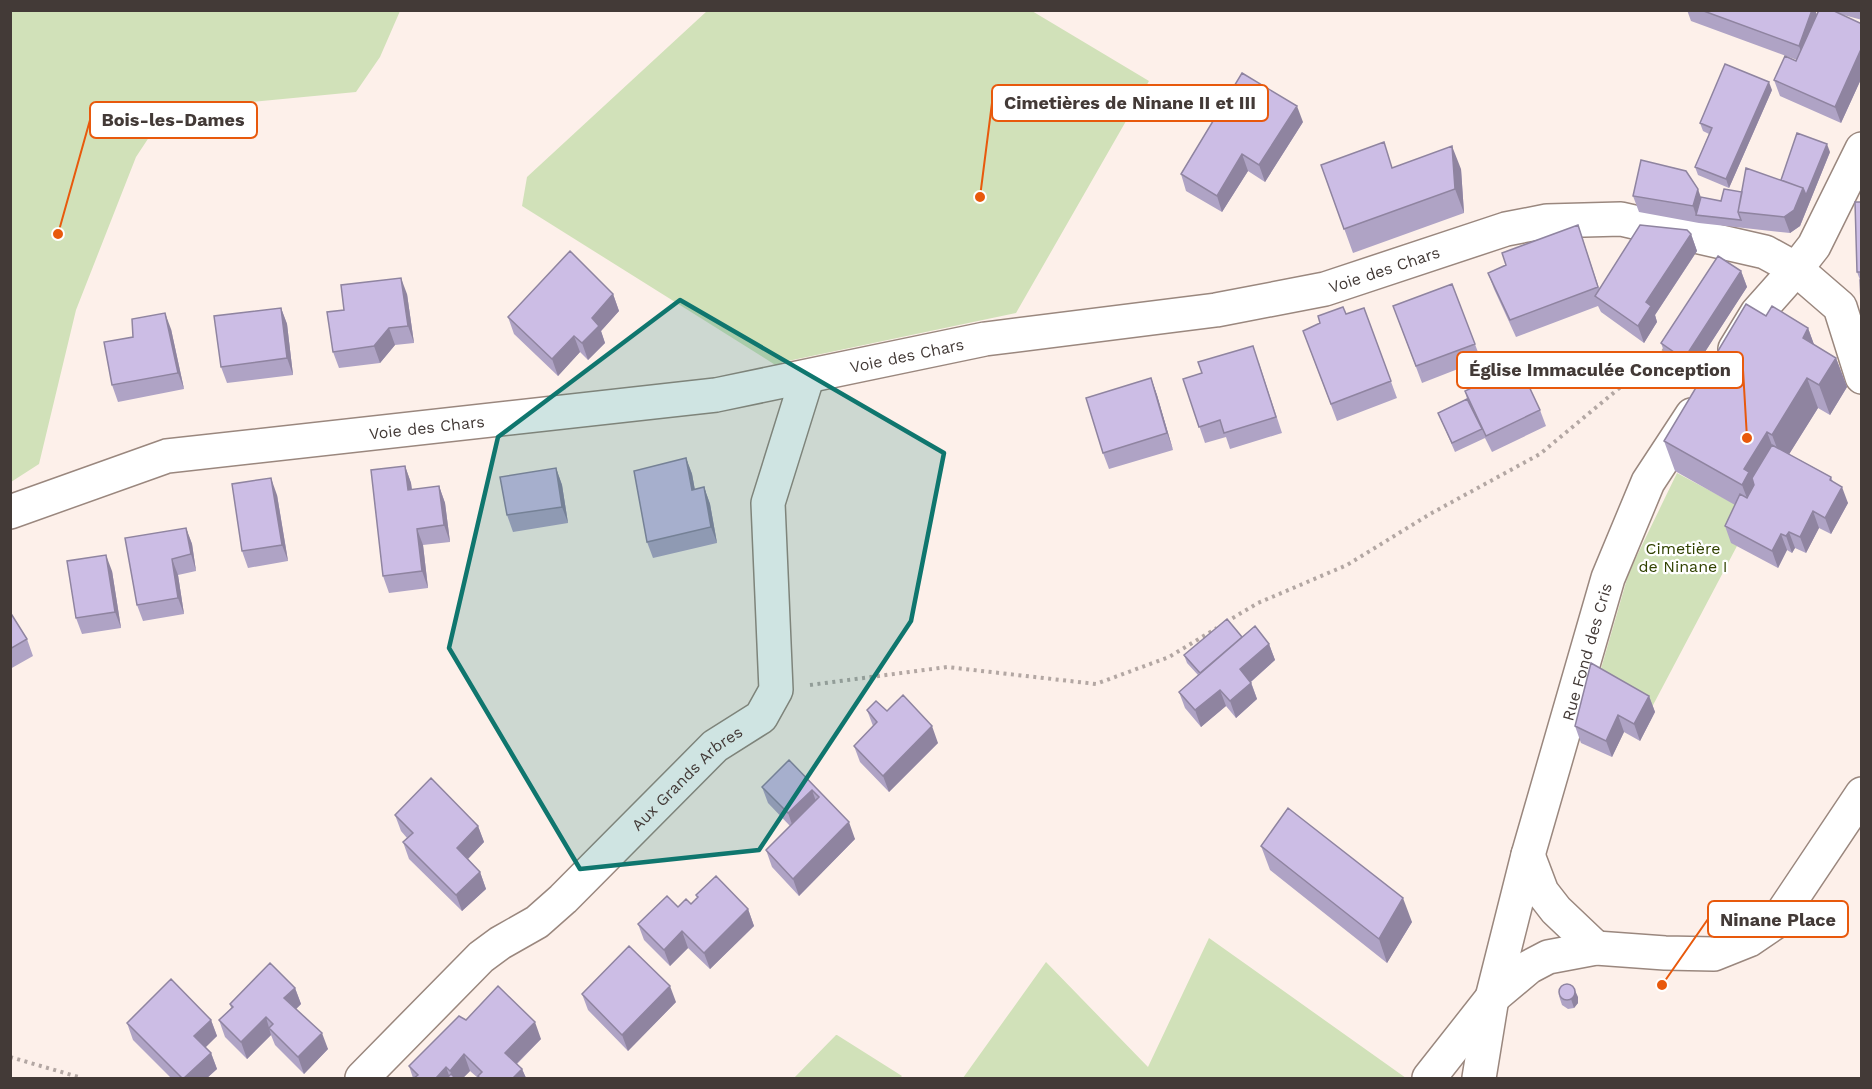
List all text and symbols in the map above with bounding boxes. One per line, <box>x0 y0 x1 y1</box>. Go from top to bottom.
callout: Cimetières de Ninane II et III <box>992 85 1268 121</box>
text: Cimetières de Ninane II et III <box>1004 92 1256 113</box>
callout: Bois-les-Dames <box>90 102 257 138</box>
text: Bois-les-Dames <box>101 109 245 130</box>
street label: Voie des Chars <box>1326 243 1442 297</box>
street label: Voie des Chars <box>848 335 966 377</box>
callout: Église Immaculée Conception <box>1457 352 1743 388</box>
text: Église Immaculée Conception <box>1469 359 1731 380</box>
street label: Voie des Chars <box>368 412 485 443</box>
park label: Cimetière de Ninane I <box>1638 539 1728 576</box>
street label: Rue Fond des Cris <box>1558 581 1616 723</box>
street label: Aux Grands Arbres <box>628 722 746 835</box>
callout: Ninane Place <box>1708 901 1848 937</box>
text: Ninane Place <box>1720 909 1836 930</box>

